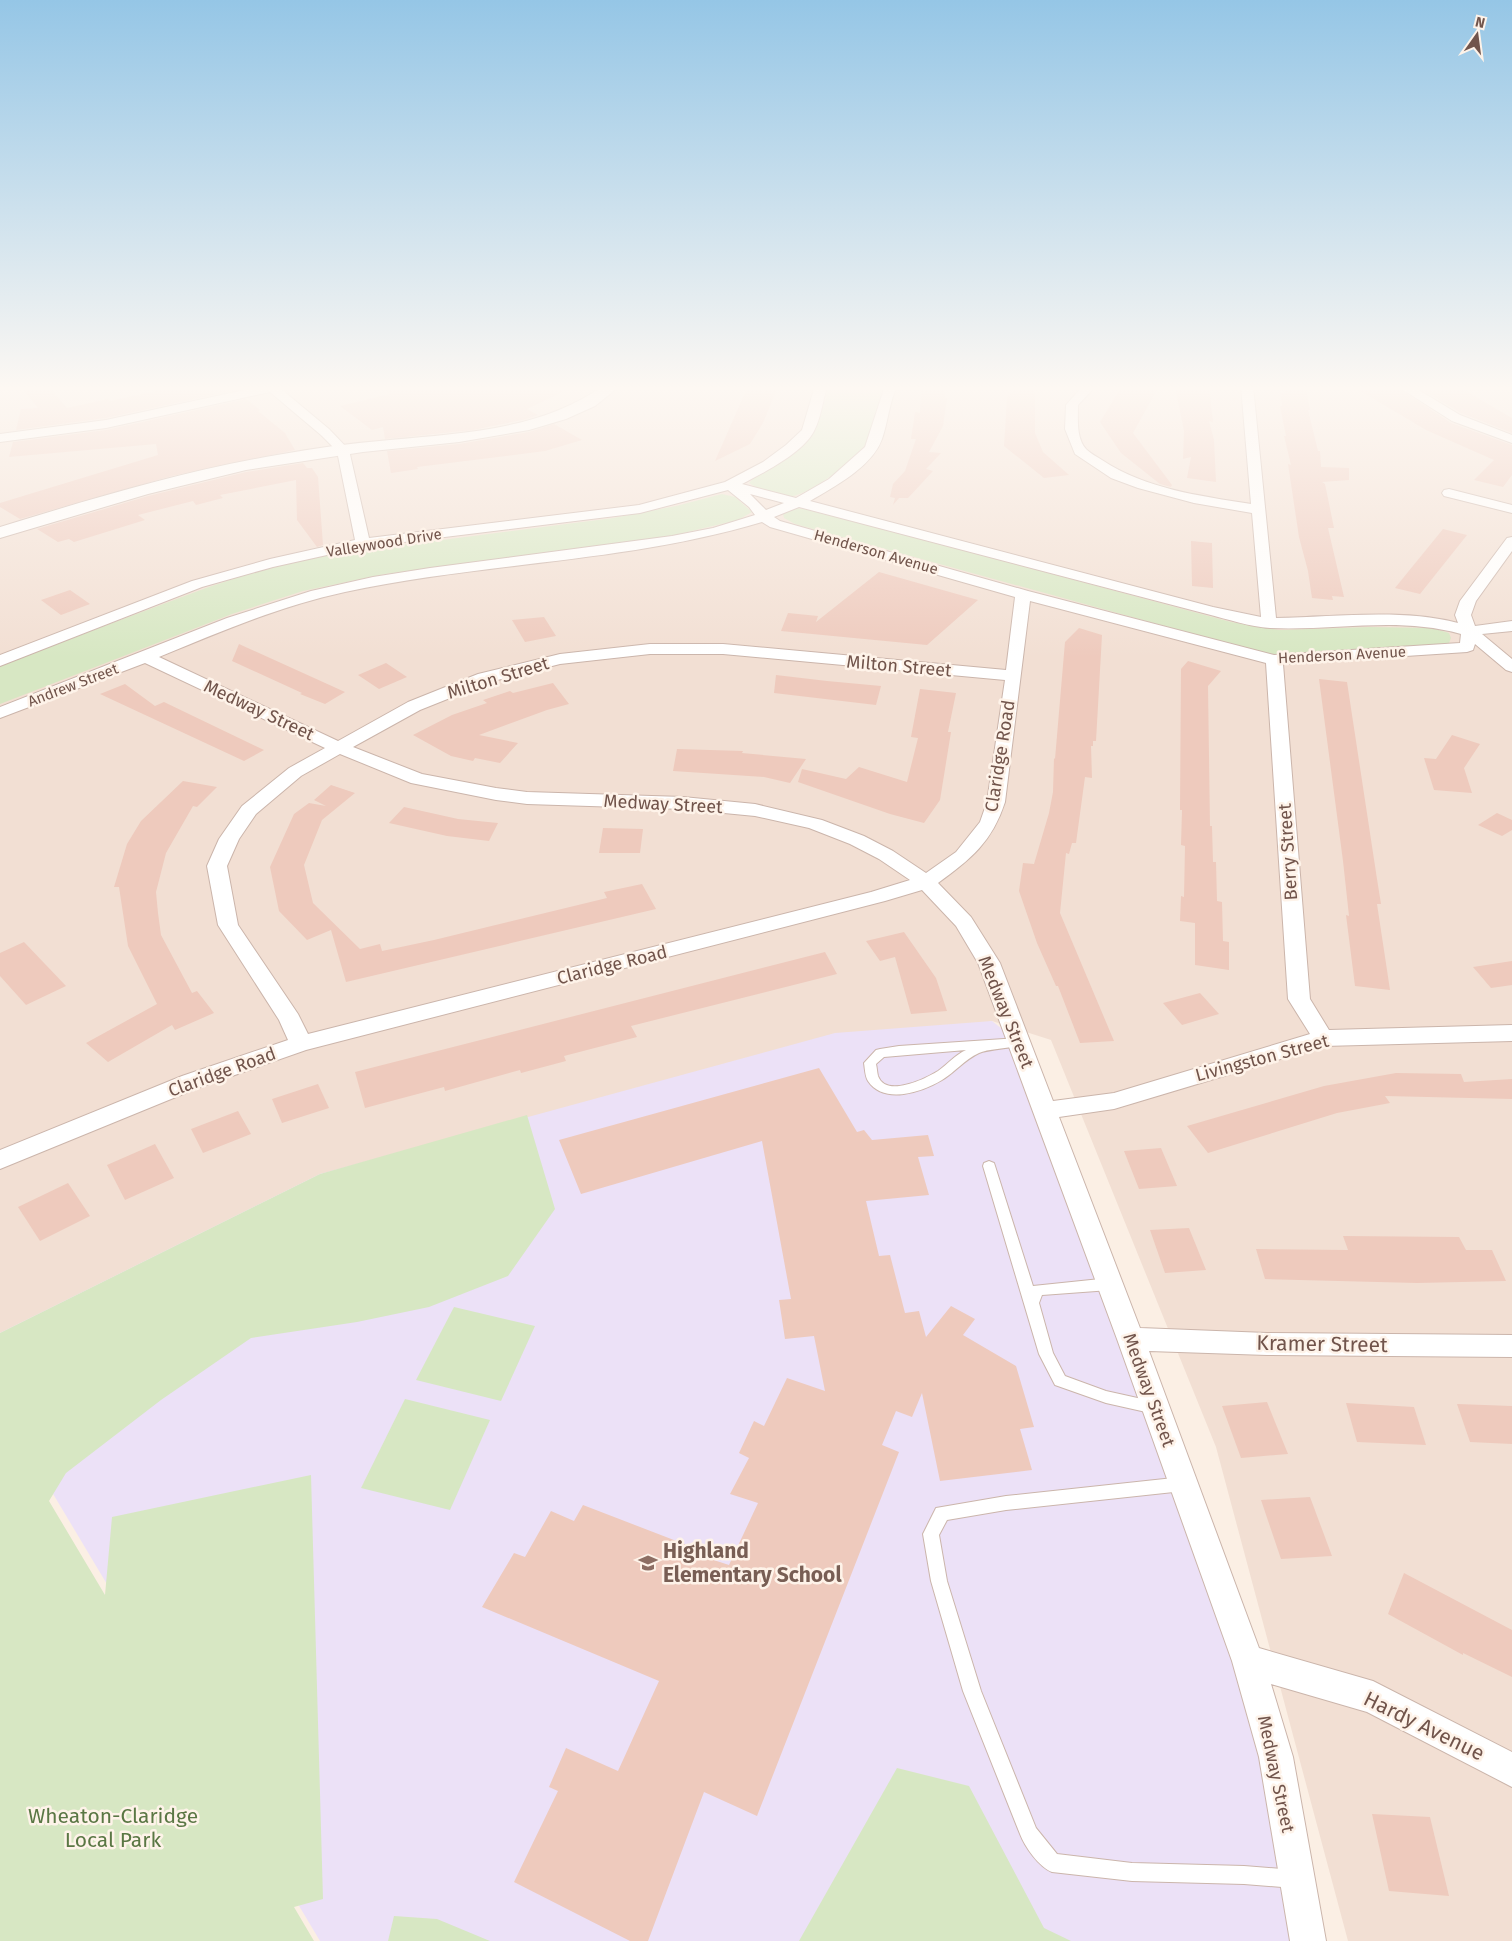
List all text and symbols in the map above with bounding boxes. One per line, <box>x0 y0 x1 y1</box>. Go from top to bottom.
north arrow <box>1452 10 1502 60</box>
text: N <box>1473 13 1487 32</box>
street label: Valleywood Drive <box>325 525 443 561</box>
street label: Henderson Avenue <box>812 526 940 578</box>
street label: Henderson Avenue <box>1278 643 1406 667</box>
street label: Milton Street <box>846 650 953 682</box>
street label: Milton Street <box>444 652 552 704</box>
street label: Andrew Street <box>25 659 121 710</box>
street label: Medway Street <box>200 675 318 745</box>
street label: Claridge Road <box>980 699 1020 813</box>
street label: Medway Street <box>603 790 724 818</box>
street label: Berry Street <box>1274 802 1302 901</box>
street label: Claridge Road <box>555 941 669 989</box>
street label: Medway Street <box>973 953 1039 1072</box>
street label: Livingston Street <box>1193 1030 1332 1086</box>
street label: Claridge Road <box>165 1042 279 1102</box>
street label: Medway Street <box>1118 1330 1180 1450</box>
street label: Kramer Street <box>1256 1330 1388 1358</box>
place label: Highland Elementary School <box>663 1538 842 1588</box>
school or university icon: Highland Elementary School <box>637 1552 659 1574</box>
street label: Hardy Avenue <box>1359 1686 1489 1766</box>
street label: Medway Street <box>1253 1713 1299 1835</box>
park label: Wheaton-Claridge Local Park <box>28 1803 198 1853</box>

